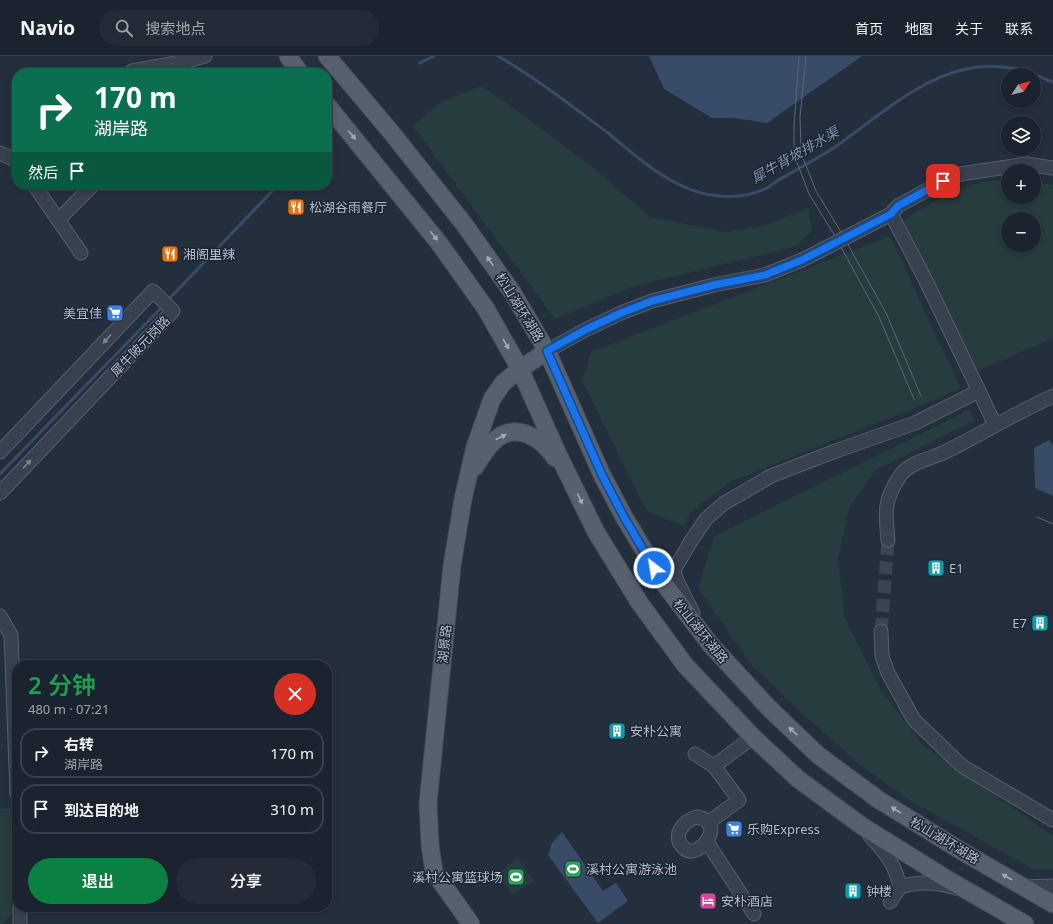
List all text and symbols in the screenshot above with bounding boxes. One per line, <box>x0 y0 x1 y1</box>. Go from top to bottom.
search box <box>99 10 379 46</box>
text: Navio <box>20 15 75 41</box>
icon: search <box>113 17 135 39</box>
text: 搜索地点 <box>145 18 205 38</box>
text: 首页 <box>855 19 883 38</box>
text: 地图 <box>905 19 933 38</box>
text: 关于 <box>955 19 983 38</box>
text: 联系 <box>1005 19 1033 38</box>
north arrow <box>1001 68 1041 108</box>
map controls <box>1001 68 1041 252</box>
text: 170 m <box>94 78 177 116</box>
icon: right <box>28 84 80 136</box>
text: 湖岸路 <box>94 116 148 140</box>
button: layers <box>1001 116 1041 156</box>
water label: 犀牛背坡排水渠 <box>748 121 844 187</box>
one-way arrow <box>348 130 357 140</box>
icon: arrive <box>66 160 88 182</box>
text: 然后 <box>28 162 58 182</box>
pin <box>926 164 960 198</box>
button: + <box>1001 164 1041 204</box>
icon: arrive <box>932 170 954 192</box>
restaurant icon: 松湖谷雨餐厅 <box>286 197 306 217</box>
place label: 松湖谷雨餐厅 <box>309 198 387 216</box>
button: − <box>1001 212 1041 252</box>
one-way arrow <box>429 231 438 242</box>
restaurant icon: 湘阁里辣 <box>160 244 180 264</box>
place label: 湘阁里辣 <box>183 245 236 263</box>
one-way arrow <box>486 255 494 266</box>
street label: 松山湖环湖路 <box>492 269 548 345</box>
supermarket icon: 美宜佳 <box>105 303 125 323</box>
place label: 美宜佳 <box>63 304 102 322</box>
street label: 犀牛陂元岗路 <box>106 312 174 380</box>
one-way arrow <box>102 334 111 344</box>
one-way arrow <box>502 338 509 350</box>
one-way arrow <box>495 434 507 440</box>
one-way arrow <box>22 459 32 469</box>
one-way arrow <box>577 493 583 505</box>
position arrow <box>633 547 675 589</box>
building icon: E1 <box>926 558 946 578</box>
place label: E1 <box>949 559 964 577</box>
street label: 松山湖环湖路 <box>669 595 733 667</box>
building icon: E7 <box>1030 613 1050 633</box>
place label: E7 <box>1012 614 1027 632</box>
street label: 湖景路 <box>433 624 455 664</box>
text: 2 分钟 <box>28 668 96 701</box>
button: close <box>274 673 316 715</box>
text: 480 m · 07:21 <box>28 700 109 718</box>
building icon: 安朴公寓 <box>607 721 627 741</box>
place label: 安朴公寓 <box>630 722 682 740</box>
one-way arrow <box>788 726 798 736</box>
text: 右转 <box>64 734 94 754</box>
icon: right <box>30 742 52 764</box>
text: 170 m <box>270 743 314 763</box>
text: 湖岸路 <box>64 755 103 773</box>
icon: arrive <box>30 798 52 820</box>
text: 310 m <box>270 799 314 819</box>
text: 到达目的地 <box>64 800 139 820</box>
one-way arrow <box>890 807 902 814</box>
street label: 松山湖环湖路 <box>907 812 983 868</box>
supermarket icon: 乐购Express <box>724 819 744 839</box>
place label: 乐购Express <box>747 820 820 838</box>
button: 退出 <box>28 858 168 904</box>
button: 分享 <box>176 858 316 904</box>
sports icon: 溪村公寓游泳池 <box>563 859 583 879</box>
place label: 溪村公寓游泳池 <box>586 860 677 878</box>
sports icon: 溪村公寓篮球场 <box>506 867 526 887</box>
place label: 溪村公寓篮球场 <box>412 868 503 886</box>
one-way arrow <box>1001 874 1013 881</box>
building icon: 钟楼 <box>843 881 863 901</box>
place label: 钟楼 <box>866 882 892 900</box>
hotel icon: 安朴酒店 <box>698 891 718 911</box>
place label: 安朴酒店 <box>721 892 773 910</box>

